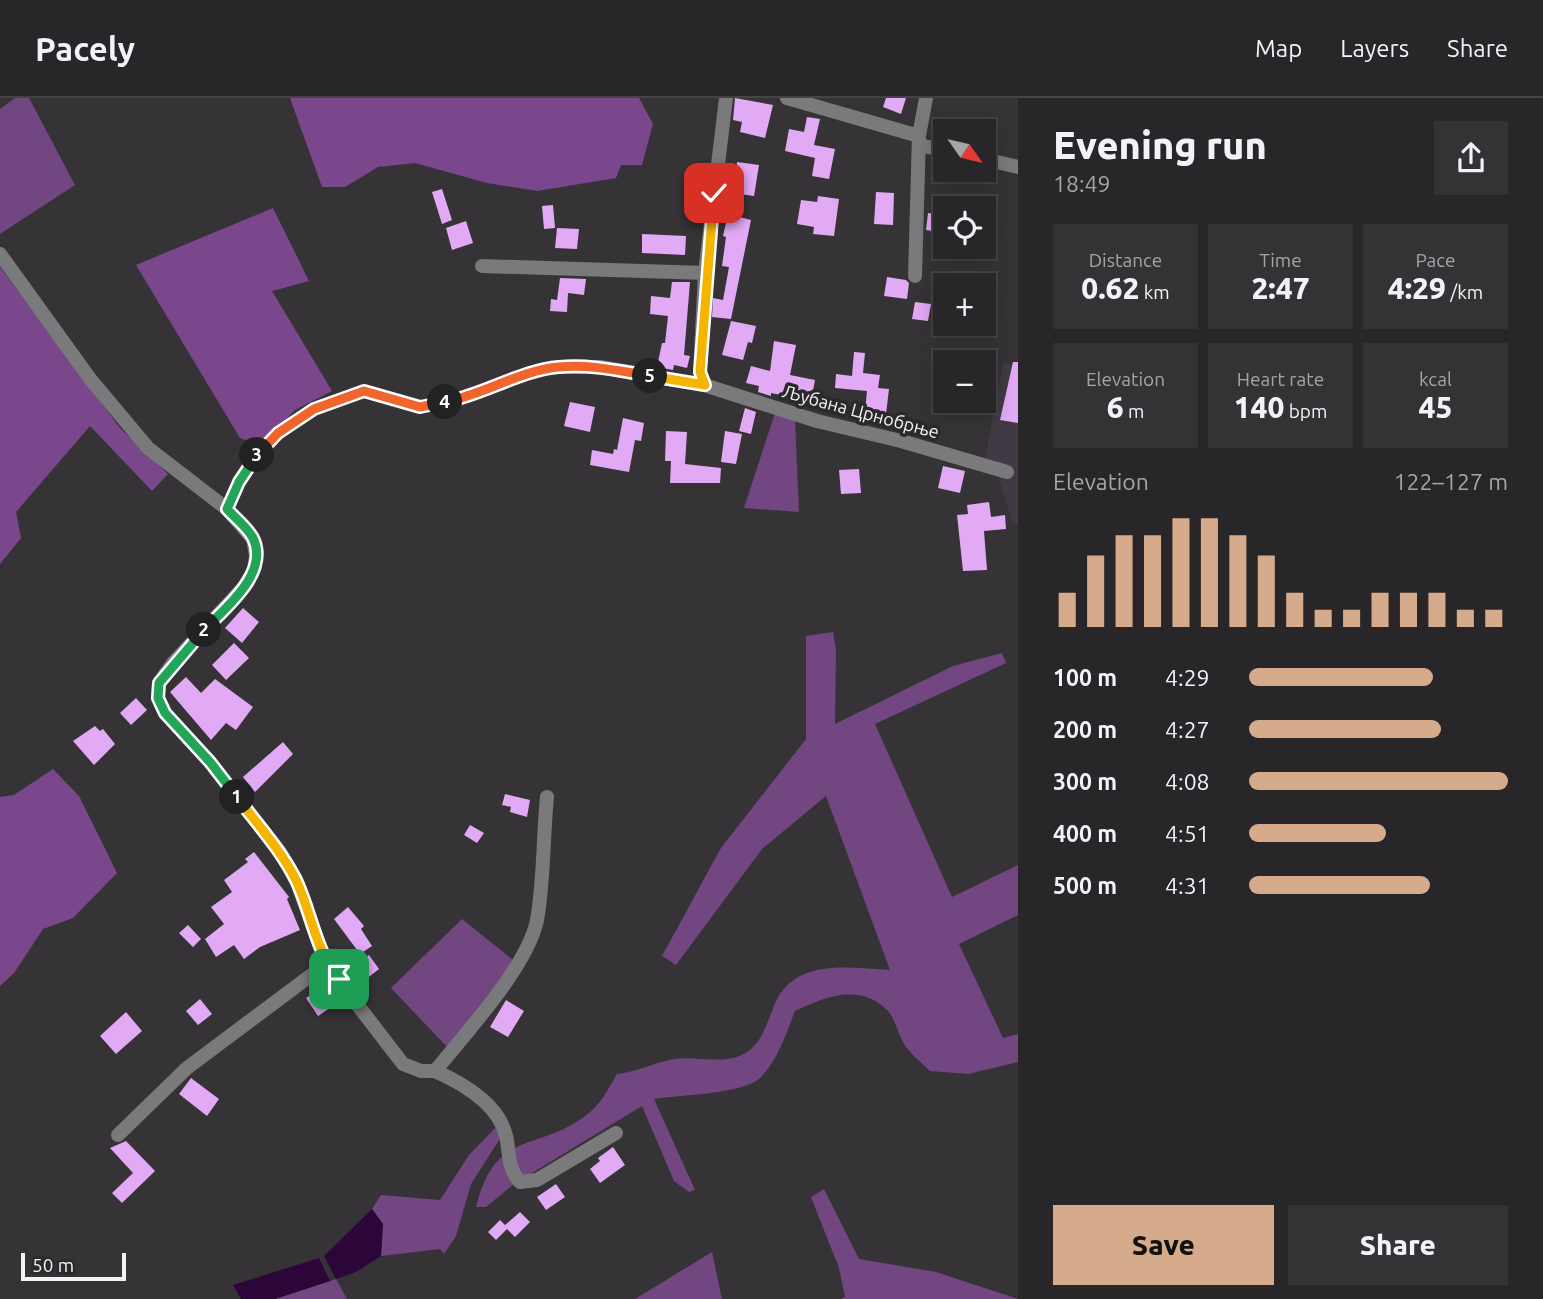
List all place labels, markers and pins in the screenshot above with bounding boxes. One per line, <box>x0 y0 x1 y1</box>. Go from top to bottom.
pin <box>684 163 744 223</box>
pin: 5 <box>632 358 668 394</box>
pin: 4 <box>428 384 462 420</box>
pin: 3 <box>240 438 274 472</box>
pin: 2 <box>186 612 222 648</box>
pin: 1 <box>219 780 254 814</box>
pin <box>309 949 369 1009</box>

